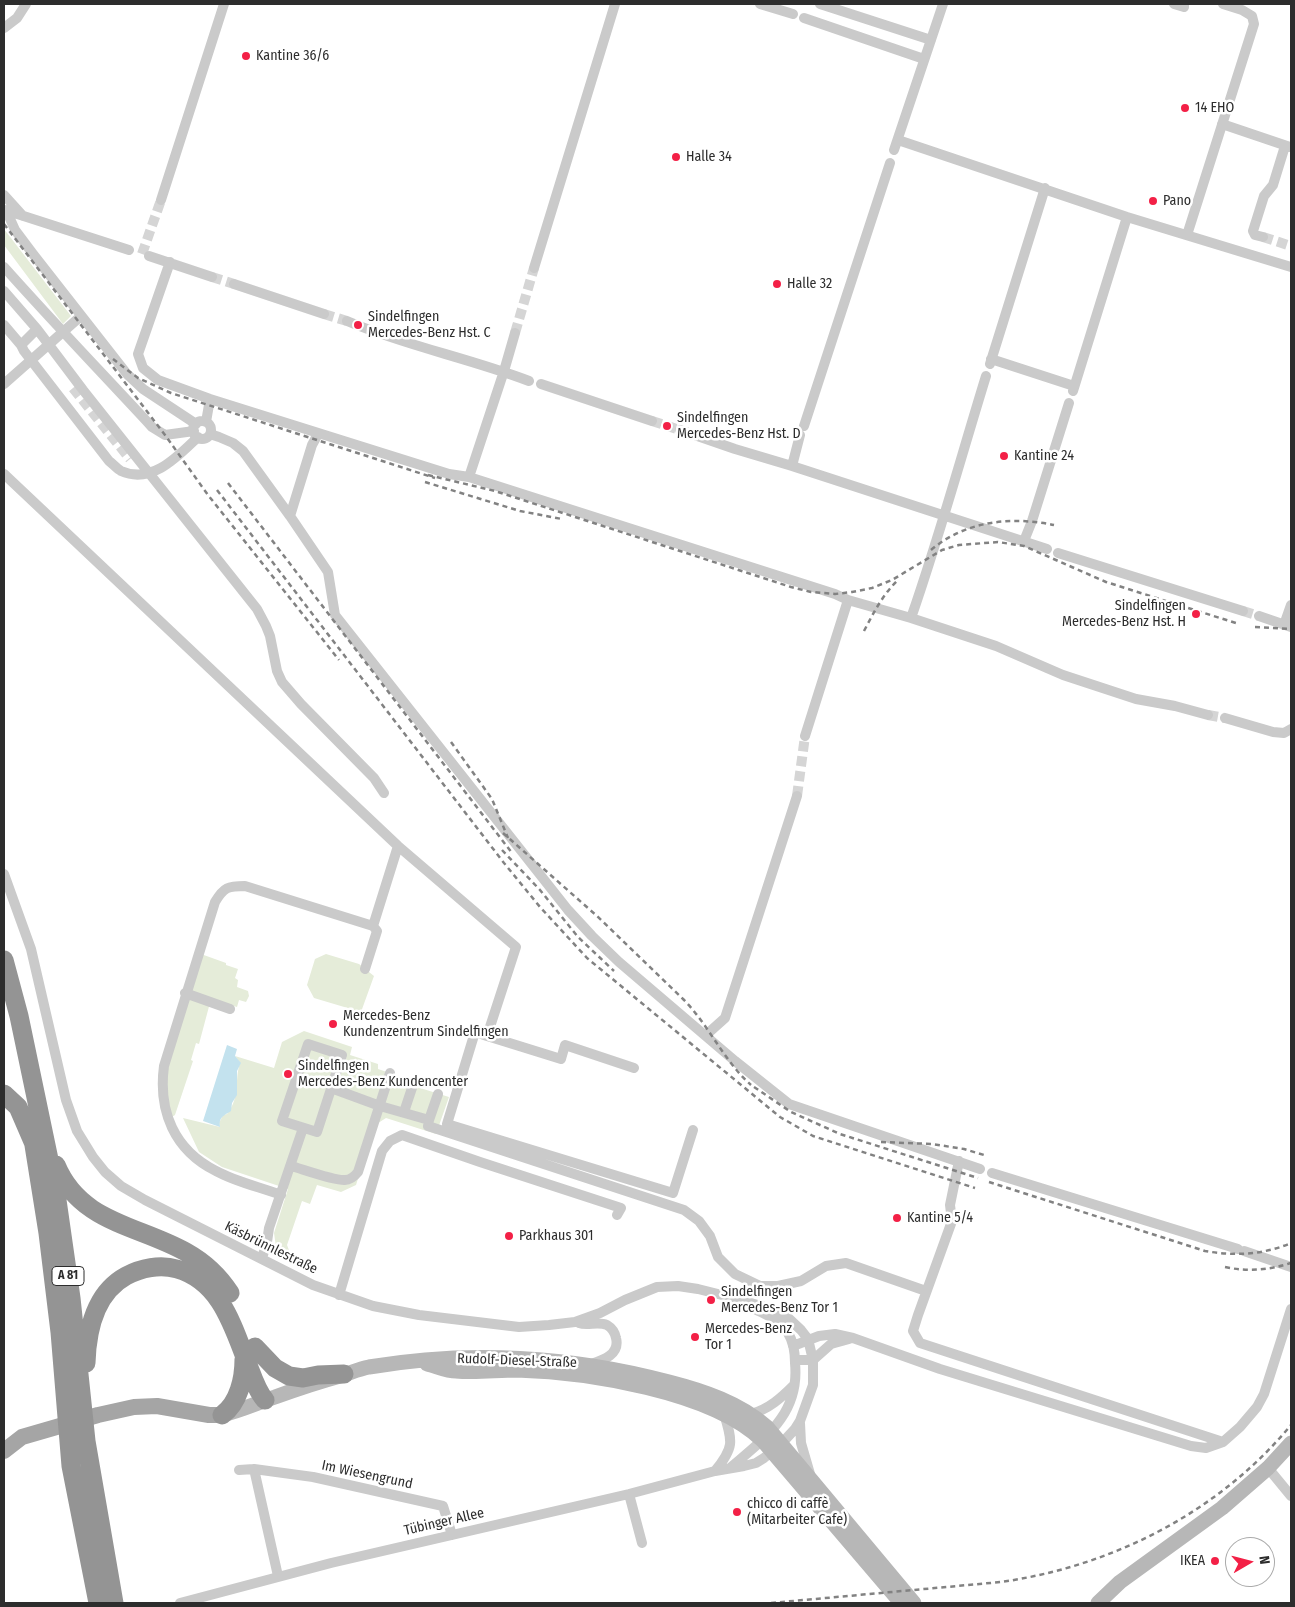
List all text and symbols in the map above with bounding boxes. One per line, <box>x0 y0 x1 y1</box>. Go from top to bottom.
place label: Kantine 36/6 <box>256 48 329 64</box>
marker: Kantine 36/6 <box>240 50 252 62</box>
place label: 14 EHO <box>1195 100 1234 116</box>
marker: 14 EHO <box>1179 102 1191 114</box>
place label: Halle 34 <box>686 149 732 165</box>
marker: Halle 34 <box>670 151 682 163</box>
place label: Pano <box>1163 193 1191 209</box>
marker: Pano <box>1147 195 1159 207</box>
place label: Halle 32 <box>787 276 832 292</box>
marker: Halle 32 <box>771 278 783 290</box>
place label: Sindelfingen Mercedes-Benz Hst. C <box>368 309 491 342</box>
marker: Sindelfingen Mercedes-Benz Hst. C <box>352 319 364 331</box>
place label: Sindelfingen Mercedes-Benz Hst. D <box>677 410 801 442</box>
marker: Sindelfingen Mercedes-Benz Hst. D <box>661 420 673 432</box>
place label: Kantine 24 <box>1014 448 1074 464</box>
marker: Kantine 24 <box>998 450 1010 462</box>
place label: Sindelfingen Mercedes-Benz Hst. H <box>1062 598 1186 630</box>
marker: Sindelfingen Mercedes-Benz Hst. H <box>1190 608 1202 620</box>
place label: Mercedes-Benz Kundenzentrum Sindelfingen <box>343 1008 509 1040</box>
marker: Mercedes-Benz Kundenzentrum Sindelfingen <box>327 1018 339 1030</box>
place label: Sindelfingen Mercedes-Benz Kundencenter <box>298 1058 468 1090</box>
marker: Sindelfingen Mercedes-Benz Kundencenter <box>282 1068 294 1080</box>
place label: Kantine 5/4 <box>907 1210 973 1226</box>
marker: Kantine 5/4 <box>891 1212 903 1224</box>
street label: Käsbrünnlestraße <box>222 1218 320 1278</box>
place label: Parkhaus 301 <box>519 1228 593 1244</box>
marker: Parkhaus 301 <box>503 1230 515 1242</box>
road number: A 81 <box>52 1266 84 1285</box>
place label: Sindelfingen Mercedes-Benz Tor 1 <box>721 1284 838 1316</box>
marker: Sindelfingen Mercedes-Benz Tor 1 <box>705 1294 717 1306</box>
place label: Mercedes-Benz Tor 1 <box>705 1321 792 1354</box>
marker: Mercedes-Benz Tor 1 <box>689 1331 701 1343</box>
street label: Rudolf-Diesel-Straße <box>457 1351 577 1371</box>
street label: Im Wiesengrund <box>320 1457 414 1493</box>
place label: chicco di caffè (Mitarbeiter Cafe) <box>747 1496 847 1528</box>
street label: Tübinger Allee <box>402 1505 486 1539</box>
marker: chicco di caffè (Mitarbeiter Cafe) <box>731 1506 743 1518</box>
north arrow <box>1225 1537 1275 1587</box>
place label: IKEA <box>1180 1553 1205 1569</box>
marker: IKEA <box>1209 1555 1221 1567</box>
text: N <box>1255 1555 1273 1565</box>

